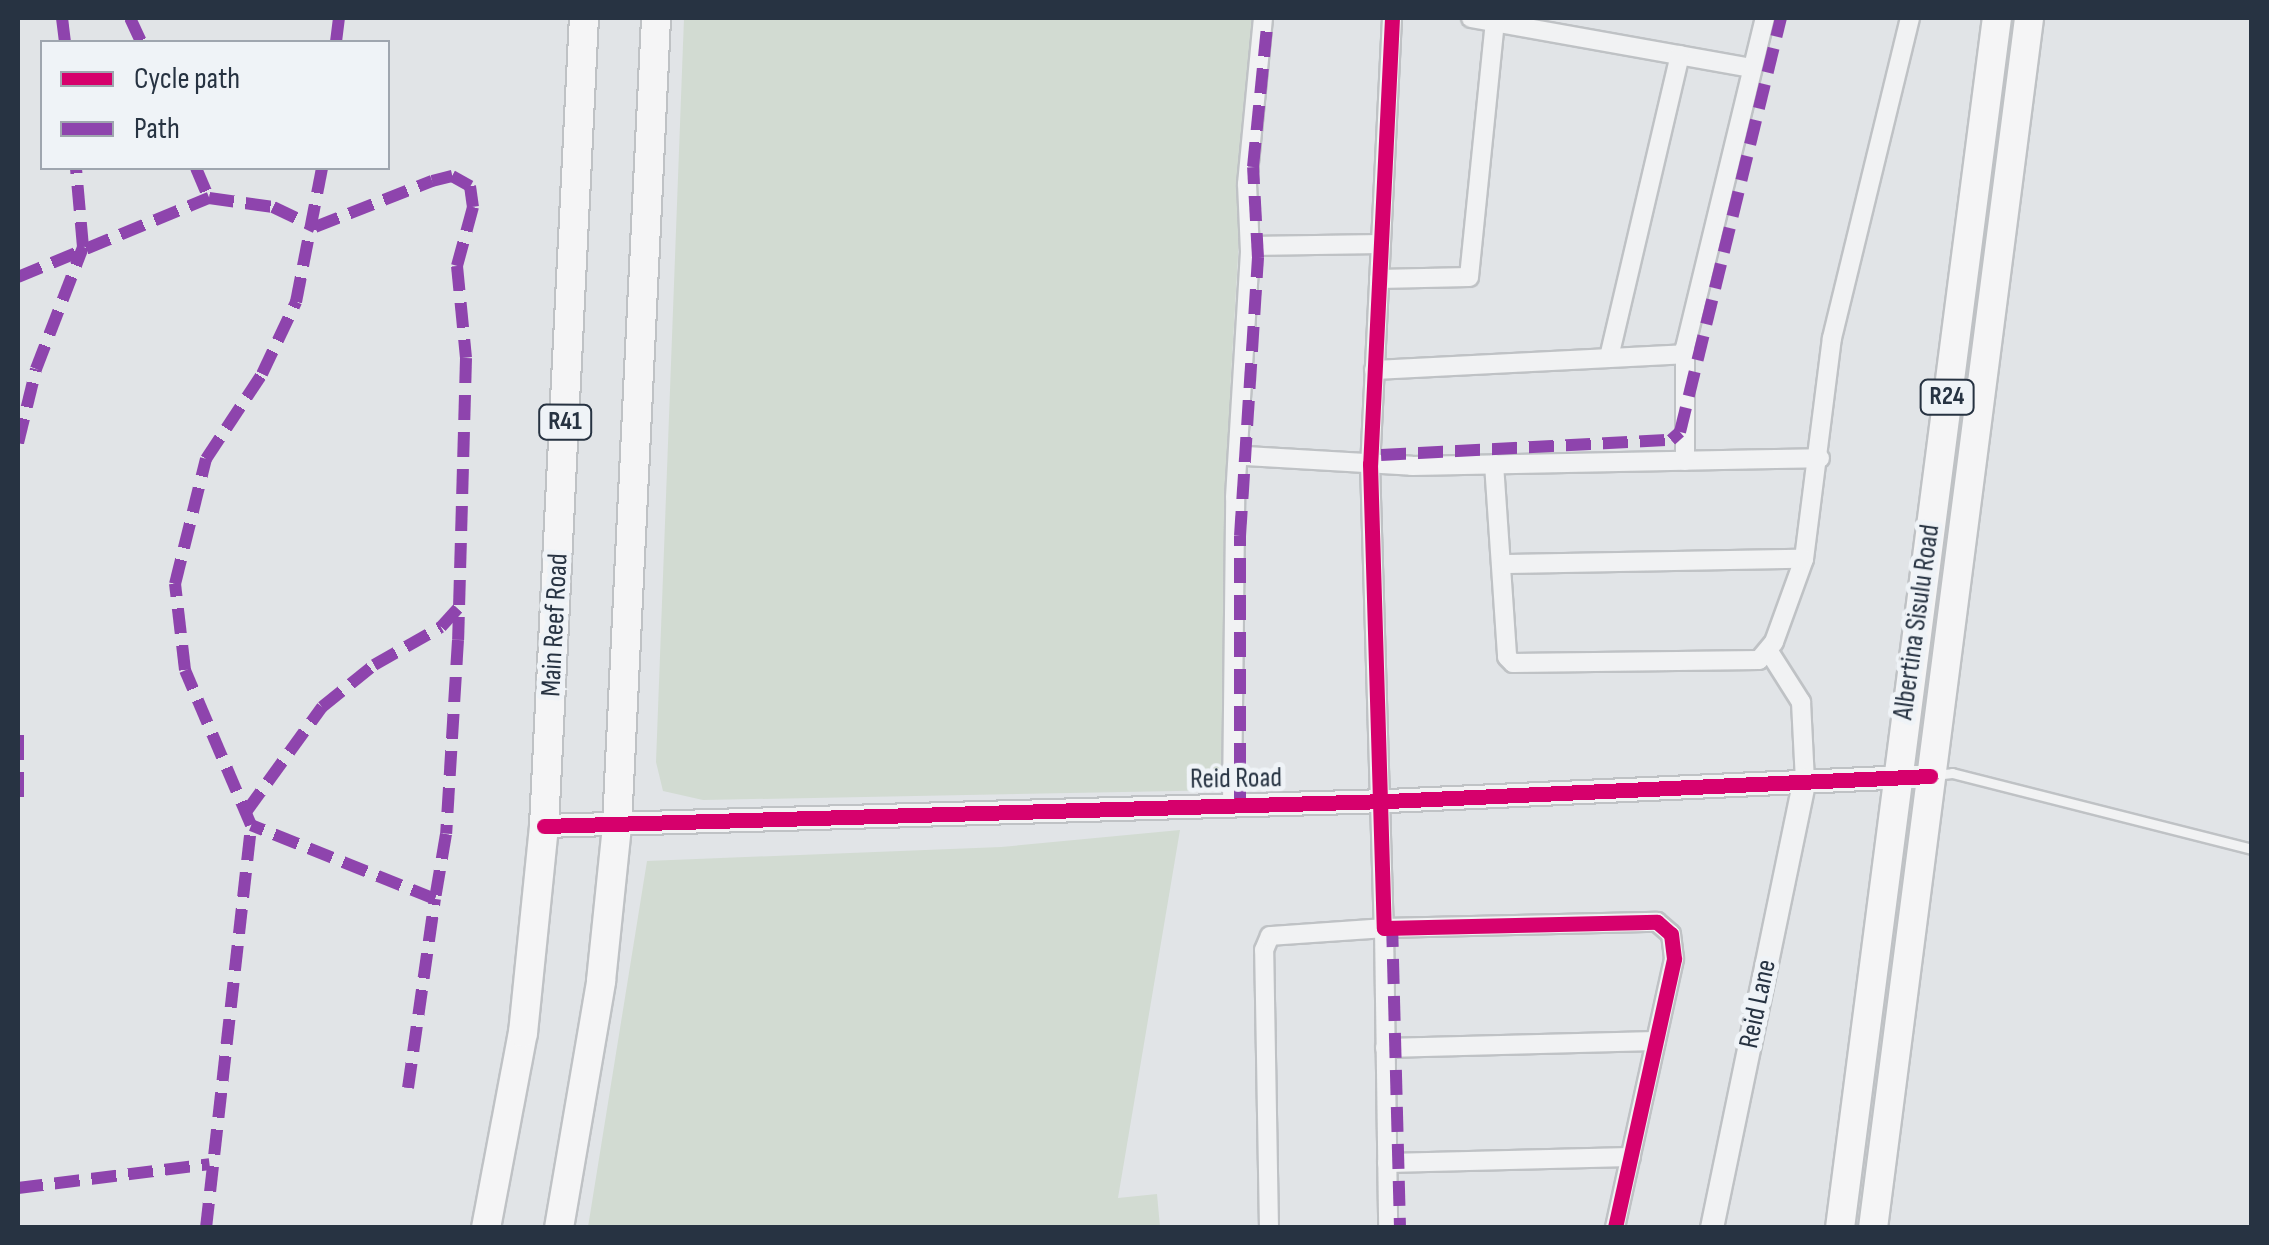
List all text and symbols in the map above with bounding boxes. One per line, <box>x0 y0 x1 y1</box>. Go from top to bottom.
legend <box>40 40 390 170</box>
text: Cycle path <box>134 61 240 97</box>
text: Path <box>134 111 180 147</box>
road number: R24 <box>1920 377 1974 417</box>
road number: R41 <box>538 402 592 442</box>
street label: Albertina Sisulu Road <box>1887 522 1947 722</box>
street label: Main Reef Road <box>534 553 576 697</box>
street label: Reid Road <box>1190 761 1282 797</box>
street label: Reid Lane <box>1732 957 1784 1051</box>

